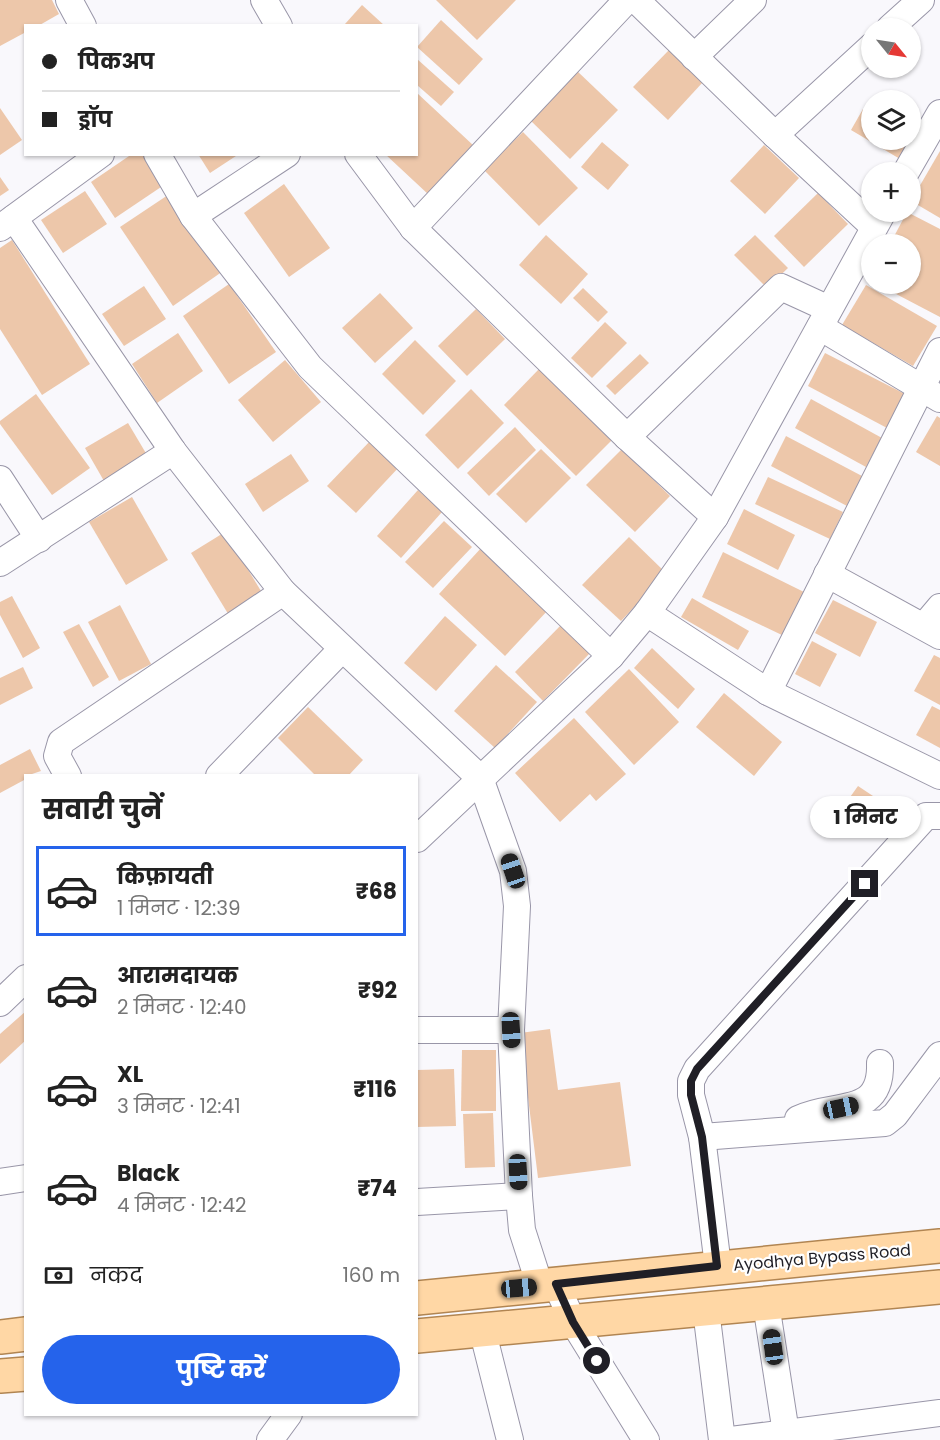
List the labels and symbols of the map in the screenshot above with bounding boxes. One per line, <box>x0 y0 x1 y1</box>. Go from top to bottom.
north arrow <box>861 18 921 78</box>
callout: 1 मिनट <box>810 797 920 839</box>
car <box>499 851 527 891</box>
route end <box>851 870 878 897</box>
car <box>501 1012 521 1048</box>
car <box>822 1095 860 1121</box>
car <box>508 1154 528 1190</box>
street label: Ayodhya Bypass Road <box>732 1238 912 1277</box>
car <box>500 1277 538 1299</box>
car <box>762 1328 784 1366</box>
route start <box>583 1347 610 1374</box>

